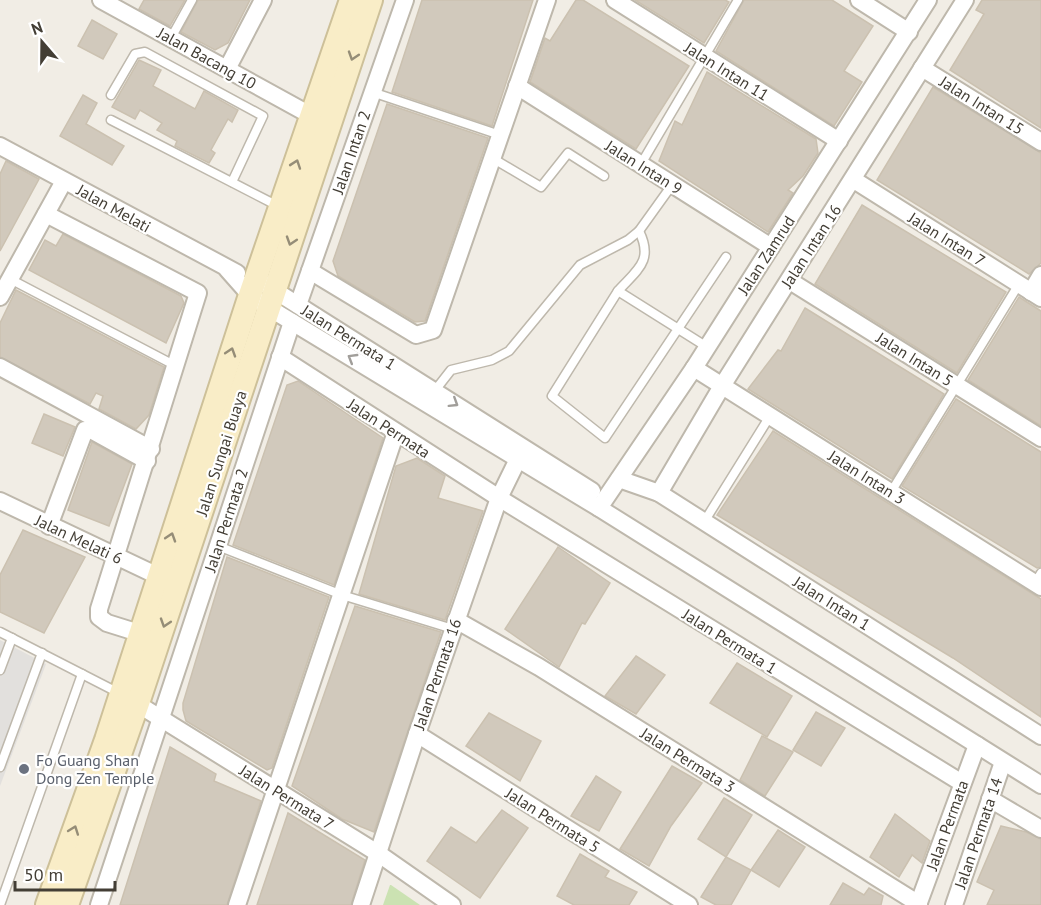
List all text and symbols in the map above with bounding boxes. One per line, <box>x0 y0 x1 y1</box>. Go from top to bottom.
north arrow <box>12 12 72 72</box>
text: N <box>29 17 45 39</box>
street label: Jalan Bacang 10 <box>153 22 260 93</box>
street label: Jalan Intan 11 <box>680 37 773 105</box>
one-way arrow <box>348 50 360 60</box>
street label: Jalan Intan 15 <box>935 71 1028 139</box>
street label: Jalan Intan 2 <box>327 108 375 197</box>
street label: Jalan Intan 9 <box>601 135 686 198</box>
one-way arrow <box>288 159 301 170</box>
street label: Jalan Melati <box>73 179 154 236</box>
street label: Jalan Intan 16 <box>776 201 845 292</box>
street label: Jalan Intan 7 <box>904 207 989 270</box>
street label: Jalan Zamrud <box>733 212 799 299</box>
one-way arrow <box>286 235 299 245</box>
street label: Jalan Permata 1 <box>297 300 400 374</box>
street label: Jalan Intan 5 <box>872 327 957 390</box>
one-way arrow <box>224 347 236 358</box>
one-way arrow <box>348 353 358 365</box>
street label: Jalan Sungai Buaya <box>191 388 251 519</box>
street label: Jalan Permata <box>343 393 434 462</box>
one-way arrow <box>448 396 458 408</box>
street label: Jalan Intan 3 <box>824 445 909 508</box>
street label: Jalan Permata 2 <box>200 466 252 575</box>
street label: Jalan Melati 6 <box>31 510 126 568</box>
one-way arrow <box>163 532 176 543</box>
street label: Jalan Intan 1 <box>789 571 874 634</box>
street label: Jalan Permata 1 <box>678 604 781 678</box>
street label: Jalan Permata 16 <box>408 616 465 733</box>
one-way arrow <box>160 617 172 628</box>
street label: Jalan Permata 3 <box>636 723 739 797</box>
place label: Fo Guang Shan Dong Zen Temple <box>36 750 154 788</box>
street label: Jalan Permata 7 <box>235 760 338 834</box>
marker: Fo Guang Shan Dong Zen Temple <box>17 762 31 776</box>
street label: Jalan Permata 14 <box>949 775 1006 892</box>
street label: Jalan Permata <box>921 777 973 874</box>
street label: Jalan Permata 5 <box>501 783 604 857</box>
one-way arrow <box>66 825 79 836</box>
scale bar <box>15 854 116 892</box>
text: 50 m <box>24 863 63 886</box>

